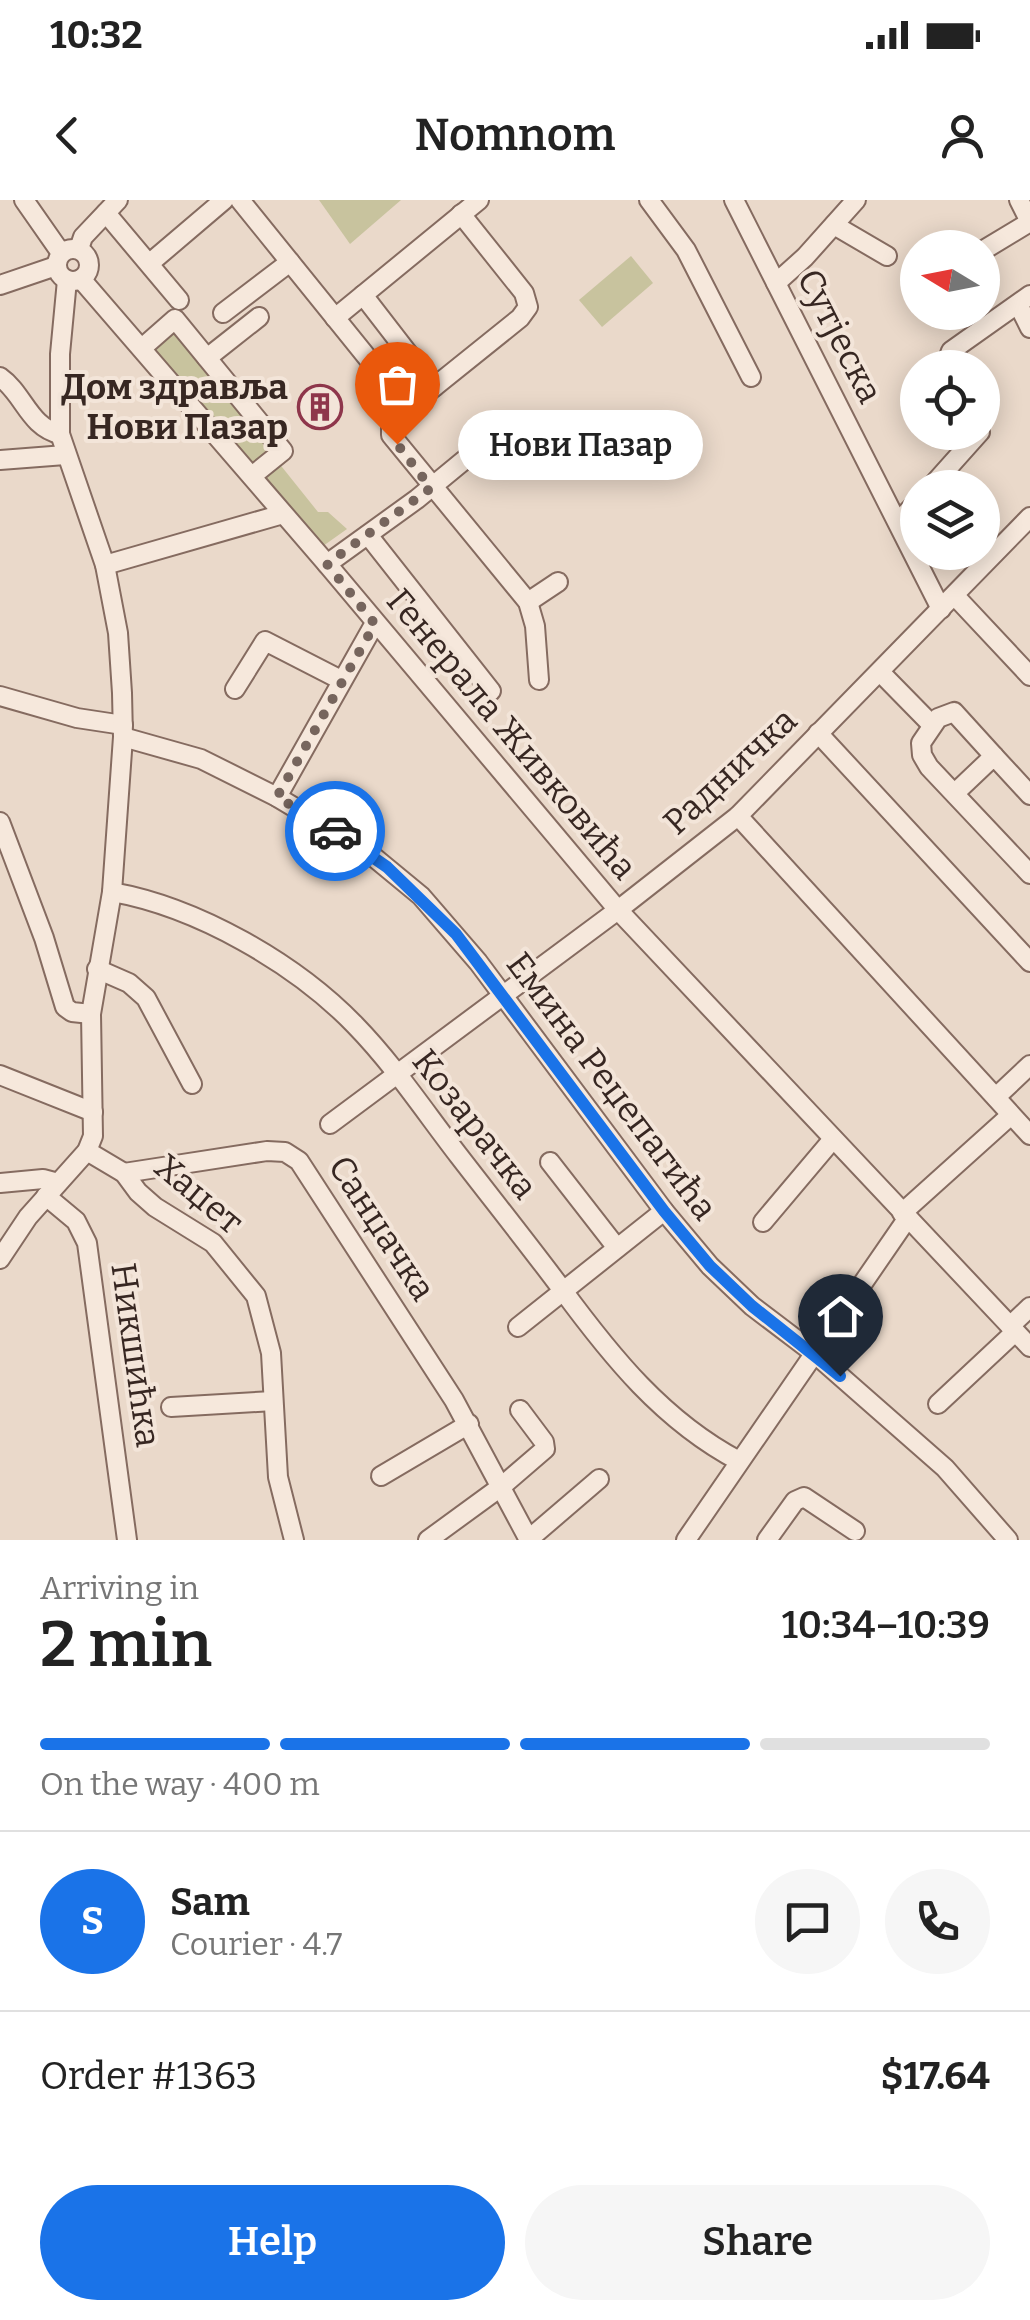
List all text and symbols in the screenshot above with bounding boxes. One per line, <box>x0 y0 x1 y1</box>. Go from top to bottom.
text: 10:32 <box>50 12 143 58</box>
icon: back <box>40 108 95 163</box>
text: Nomnom <box>414 108 616 162</box>
icon: person <box>935 108 990 163</box>
north arrow <box>900 230 1000 330</box>
map controls <box>900 230 1000 570</box>
street label: Сутјеска <box>788 262 892 410</box>
pin <box>355 342 440 445</box>
button: locate <box>900 350 1000 450</box>
icon: bag <box>370 357 425 412</box>
place label: Дом здравља Нови Пазар <box>61 366 288 448</box>
building icon: Дом здравља Нови Пазар <box>297 384 343 430</box>
callout: Нови Пазар <box>457 409 702 479</box>
text: Нови Пазар <box>489 426 672 464</box>
button: layers <box>900 470 1000 570</box>
street label: Генерала Живковића <box>378 580 646 888</box>
street label: Радничка <box>655 699 805 843</box>
courier <box>285 781 385 881</box>
icon: car <box>308 804 363 859</box>
street label: Емина Реџепагића <box>498 944 726 1228</box>
street label: Козарачка <box>404 1041 546 1207</box>
street label: Хаџет <box>147 1145 251 1243</box>
street label: Санџачка <box>320 1148 444 1308</box>
street label: Никшићка <box>102 1260 170 1450</box>
pin <box>798 1274 883 1377</box>
icon: home <box>813 1289 868 1344</box>
text: Arriving in <box>40 1569 199 1607</box>
text: 10:34–10:39 <box>782 1602 990 1648</box>
text: 2 min <box>40 1605 212 1683</box>
text: On the way · 400 m <box>40 1765 320 1803</box>
button: chat <box>755 1869 860 1974</box>
button: phone <box>885 1869 990 1974</box>
text: Sam <box>170 1879 250 1925</box>
text: S <box>81 1898 104 1944</box>
text: Courier · 4.7 <box>170 1925 342 1963</box>
text: Order #1363 <box>40 2053 257 2099</box>
text: $17.64 <box>880 2053 990 2099</box>
button: Help <box>40 2185 505 2300</box>
button: Share <box>525 2185 990 2300</box>

